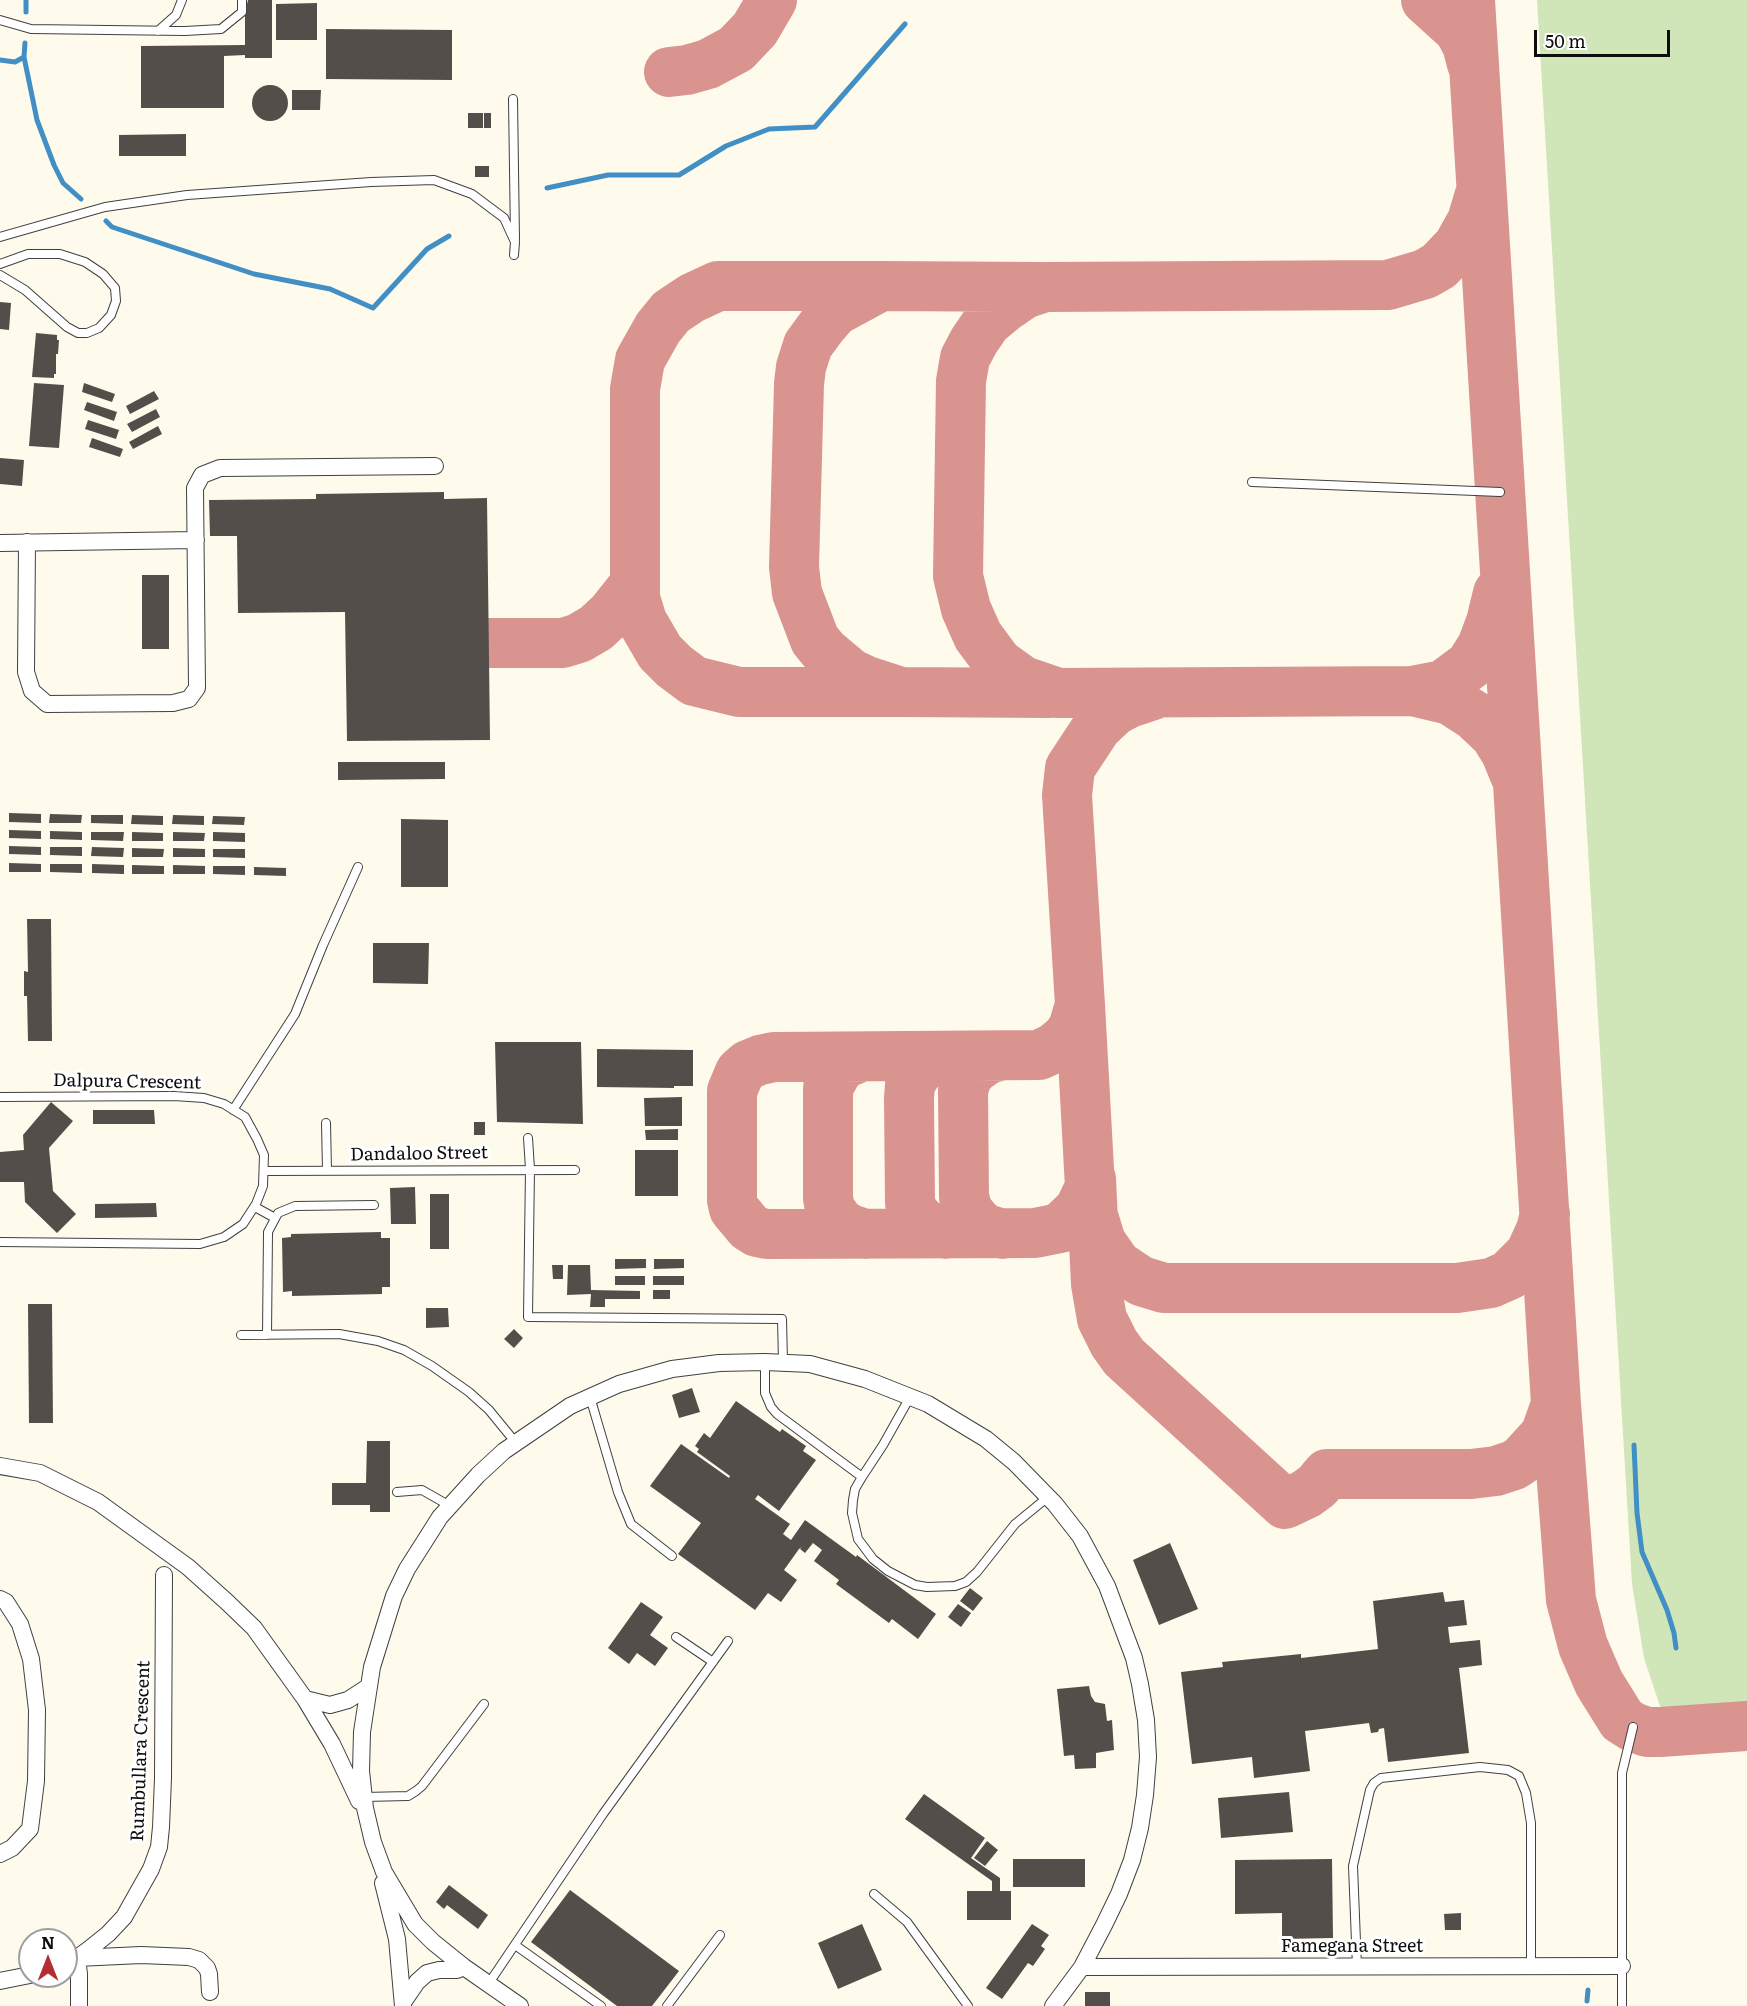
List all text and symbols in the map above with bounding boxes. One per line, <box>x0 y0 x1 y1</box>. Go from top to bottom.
scale bar <box>1537 18 1674 56</box>
text: 50 m <box>1545 27 1586 54</box>
street label: Dalpura Crescent <box>53 1070 201 1094</box>
street label: Dandaloo Street <box>350 1142 488 1166</box>
street label: Rumbullara Crescent <box>127 1660 155 1842</box>
north arrow <box>18 1928 78 1988</box>
text: N <box>41 1930 55 1954</box>
street label: Famegana Street <box>1281 1936 1423 1958</box>

